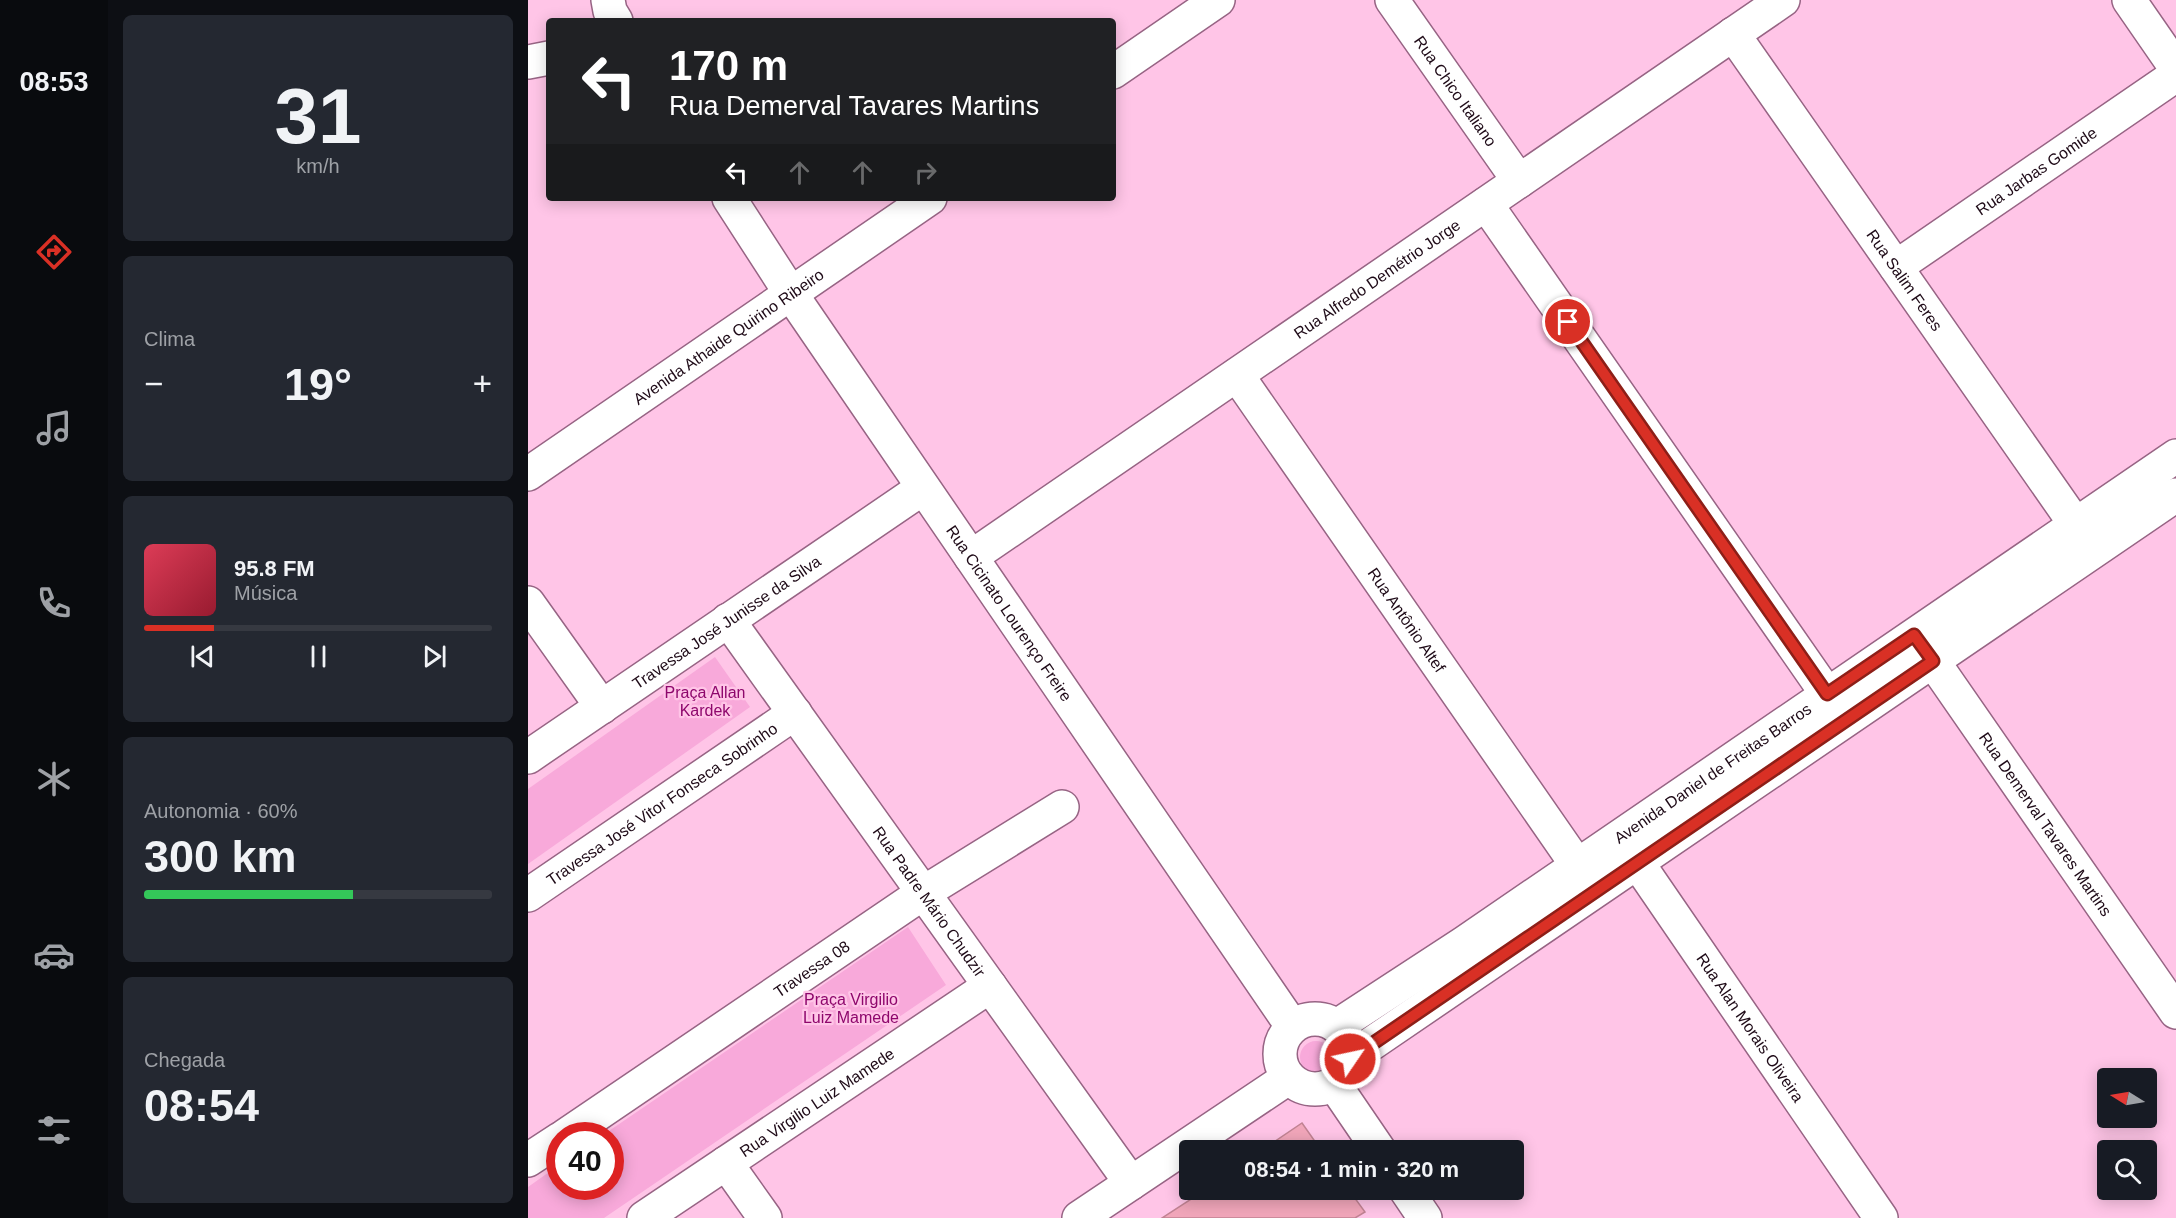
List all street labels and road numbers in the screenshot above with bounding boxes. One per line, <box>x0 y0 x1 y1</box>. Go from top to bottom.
street label: Rua Chico Italiano <box>1411 33 1500 150</box>
street label: Rua Jarbas Gomide <box>1973 124 2100 219</box>
street label: Rua Alfredo Demétrio Jorge <box>1291 216 1463 342</box>
street label: Rua Salim Feres <box>1863 226 1946 334</box>
street label: Avenida Athaide Quirino Ribeiro <box>630 266 827 408</box>
street label: Rua Cicinato Lourenço Freire <box>943 522 1075 705</box>
street label: Travessa José Junisse da Silva <box>629 552 824 692</box>
street label: Rua Antônio Altef <box>1364 565 1449 676</box>
street label: Avenida Daniel de Freitas Barros <box>1611 700 1814 847</box>
street label: Travessa José Vitor Fonseca Sobrinho <box>544 720 781 889</box>
street label: Rua Demerval Tavares Martins <box>1976 729 2115 919</box>
street label: Rua Padre Mário Chudzir <box>869 823 989 981</box>
street label: Travessa 08 <box>771 937 853 1001</box>
street label: Rua Alan Morais Oliveira <box>1693 950 1807 1105</box>
street label: Rua Virgilio Luiz Mamede <box>737 1045 898 1160</box>

